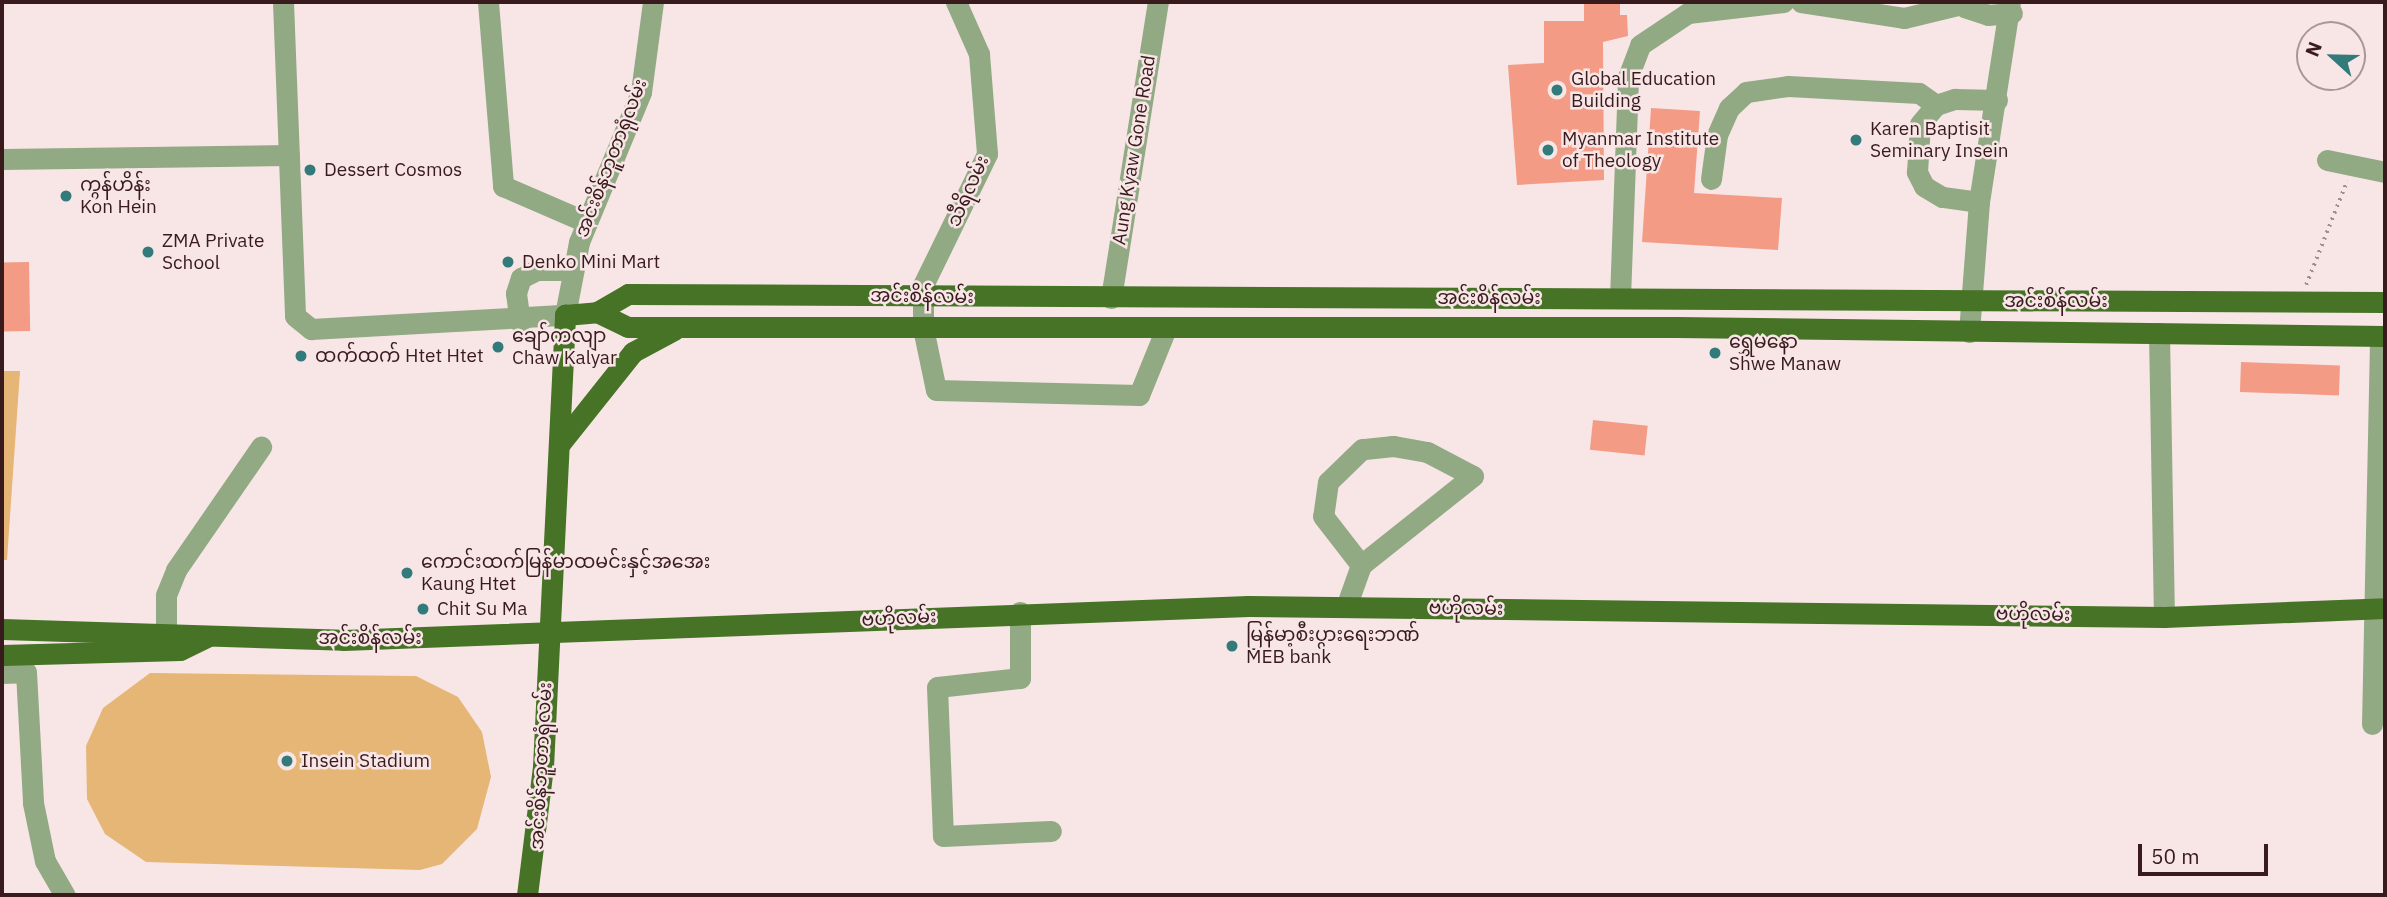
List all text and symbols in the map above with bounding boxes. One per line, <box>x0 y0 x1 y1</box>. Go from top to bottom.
north arrow <box>2296 21 2366 91</box>
text: N <box>2300 38 2327 60</box>
street label: Aung Kyaw Gone Road <box>1108 54 1160 246</box>
place label: Global Education Building <box>1571 68 1716 112</box>
street label: အင်းစိန်ဘူတာရုံလမ်း <box>570 76 652 240</box>
marker: Global Education Building <box>1549 82 1565 98</box>
place label: Karen Baptisit Seminary Insein <box>1870 118 2008 162</box>
place label: Myanmar Institute of Theology <box>1562 128 1719 172</box>
marker: Karen Baptisit Seminary Insein <box>1848 132 1864 148</box>
marker: Myanmar Institute of Theology <box>1540 142 1556 158</box>
street label: သီရိလမ်း <box>942 152 994 230</box>
place label: Dessert Cosmos <box>324 159 462 181</box>
marker: Dessert Cosmos <box>302 162 318 178</box>
place label: ကွန်ဟိန်း Kon Hein <box>80 174 157 218</box>
marker: ကွန်ဟိန်း Kon Hein <box>58 188 74 204</box>
place label: ZMA Private School <box>162 230 265 274</box>
marker: ZMA Private School <box>140 244 156 260</box>
place label: Denko Mini Mart <box>522 251 660 273</box>
marker: Denko Mini Mart <box>500 254 516 270</box>
street label: အင်းစိန်လမ်း <box>870 284 974 308</box>
street label: အင်းစိန်လမ်း <box>1437 287 1541 309</box>
street label: အင်းစိန်လမ်း <box>2004 290 2108 312</box>
place label: ချော်ကလျာ Chaw Kalyar <box>512 325 617 369</box>
place label: ရွှေမနော Shwe Manaw <box>1729 331 1841 375</box>
marker: ချော်ကလျာ Chaw Kalyar <box>490 339 506 355</box>
place label: ထက်ထက် Htet Htet <box>315 345 484 367</box>
marker: ရွှေမနော Shwe Manaw <box>1707 345 1723 361</box>
marker: ထက်ထက် Htet Htet <box>293 348 309 364</box>
place label: ကောင်းထက်မြန်မာထမင်းနှင့်အအေး Kaung Htet <box>421 551 710 595</box>
marker: ကောင်းထက်မြန်မာထမင်းနှင့်အအေး Kaung Htet <box>399 565 415 581</box>
street label: ဗဟိုလမ်း <box>1428 596 1504 620</box>
place label: Chit Su Ma <box>437 598 527 620</box>
marker: Chit Su Ma <box>415 601 431 617</box>
street label: ဗဟိုလမ်း <box>1995 602 2071 626</box>
street label: ဗဟိုလမ်း <box>861 605 937 631</box>
place label: မြန်မာ့စီးပွားရေးဘဏ် MEB bank <box>1246 624 1420 668</box>
street label: အင်းစိန်လမ်း <box>318 627 422 649</box>
marker: မြန်မာ့စီးပွားရေးဘဏ် MEB bank <box>1224 638 1240 654</box>
street label: အင်းစိန်ဘူတာရုံလမ်း <box>525 682 557 850</box>
place label: Insein Stadium <box>301 750 430 772</box>
marker: Insein Stadium <box>279 753 295 769</box>
scale bar <box>2142 830 2272 874</box>
text: 50 m <box>2151 842 2200 870</box>

